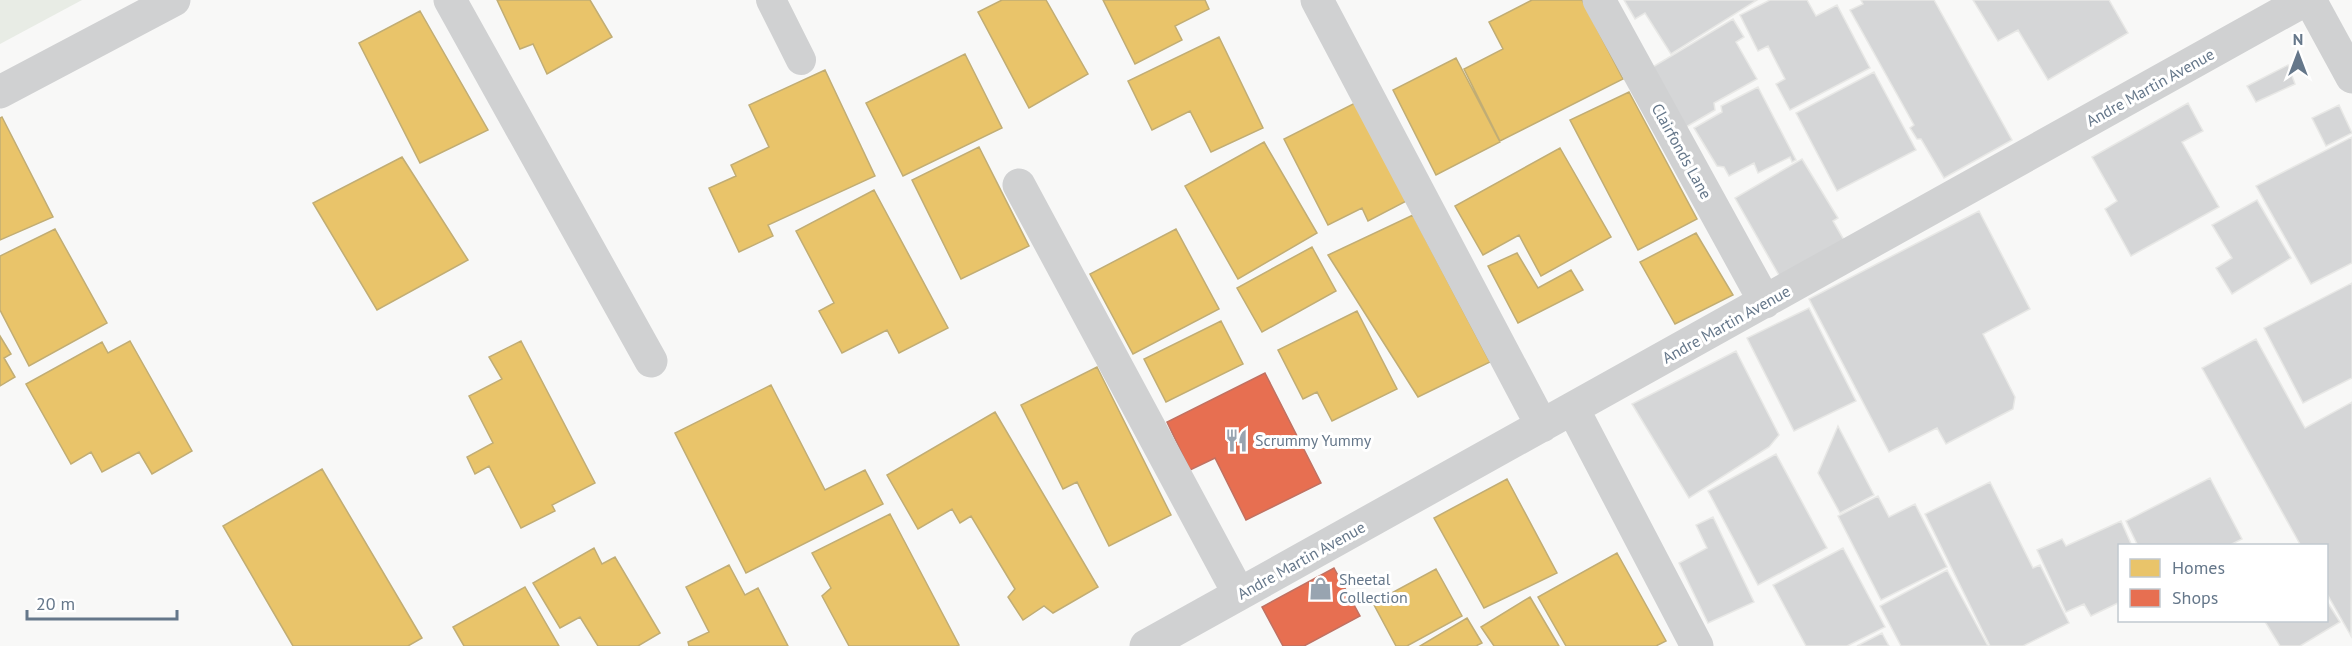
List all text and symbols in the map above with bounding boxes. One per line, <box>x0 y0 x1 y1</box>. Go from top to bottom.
north arrow <box>2268 24 2328 84</box>
text: N <box>2293 29 2303 49</box>
street label: Andre Martin Avenue <box>2083 44 2217 130</box>
street label: Clairfonds Lane <box>1648 100 1716 202</box>
street label: Andre Martin Avenue <box>1659 281 1793 367</box>
restaurant icon: Scrummy Yummy <box>1224 427 1250 453</box>
place label: Scrummy Yummy <box>1255 430 1372 450</box>
street label: Andre Martin Avenue <box>1234 517 1368 603</box>
legend <box>2118 544 2328 622</box>
text: Homes <box>2172 556 2225 579</box>
place label: Sheetal Collection <box>1339 569 1408 607</box>
shop icon: Sheetal Collection <box>1308 575 1334 601</box>
scale bar <box>27 583 177 621</box>
text: Shops <box>2172 586 2218 609</box>
text: 20 m <box>36 592 75 615</box>

